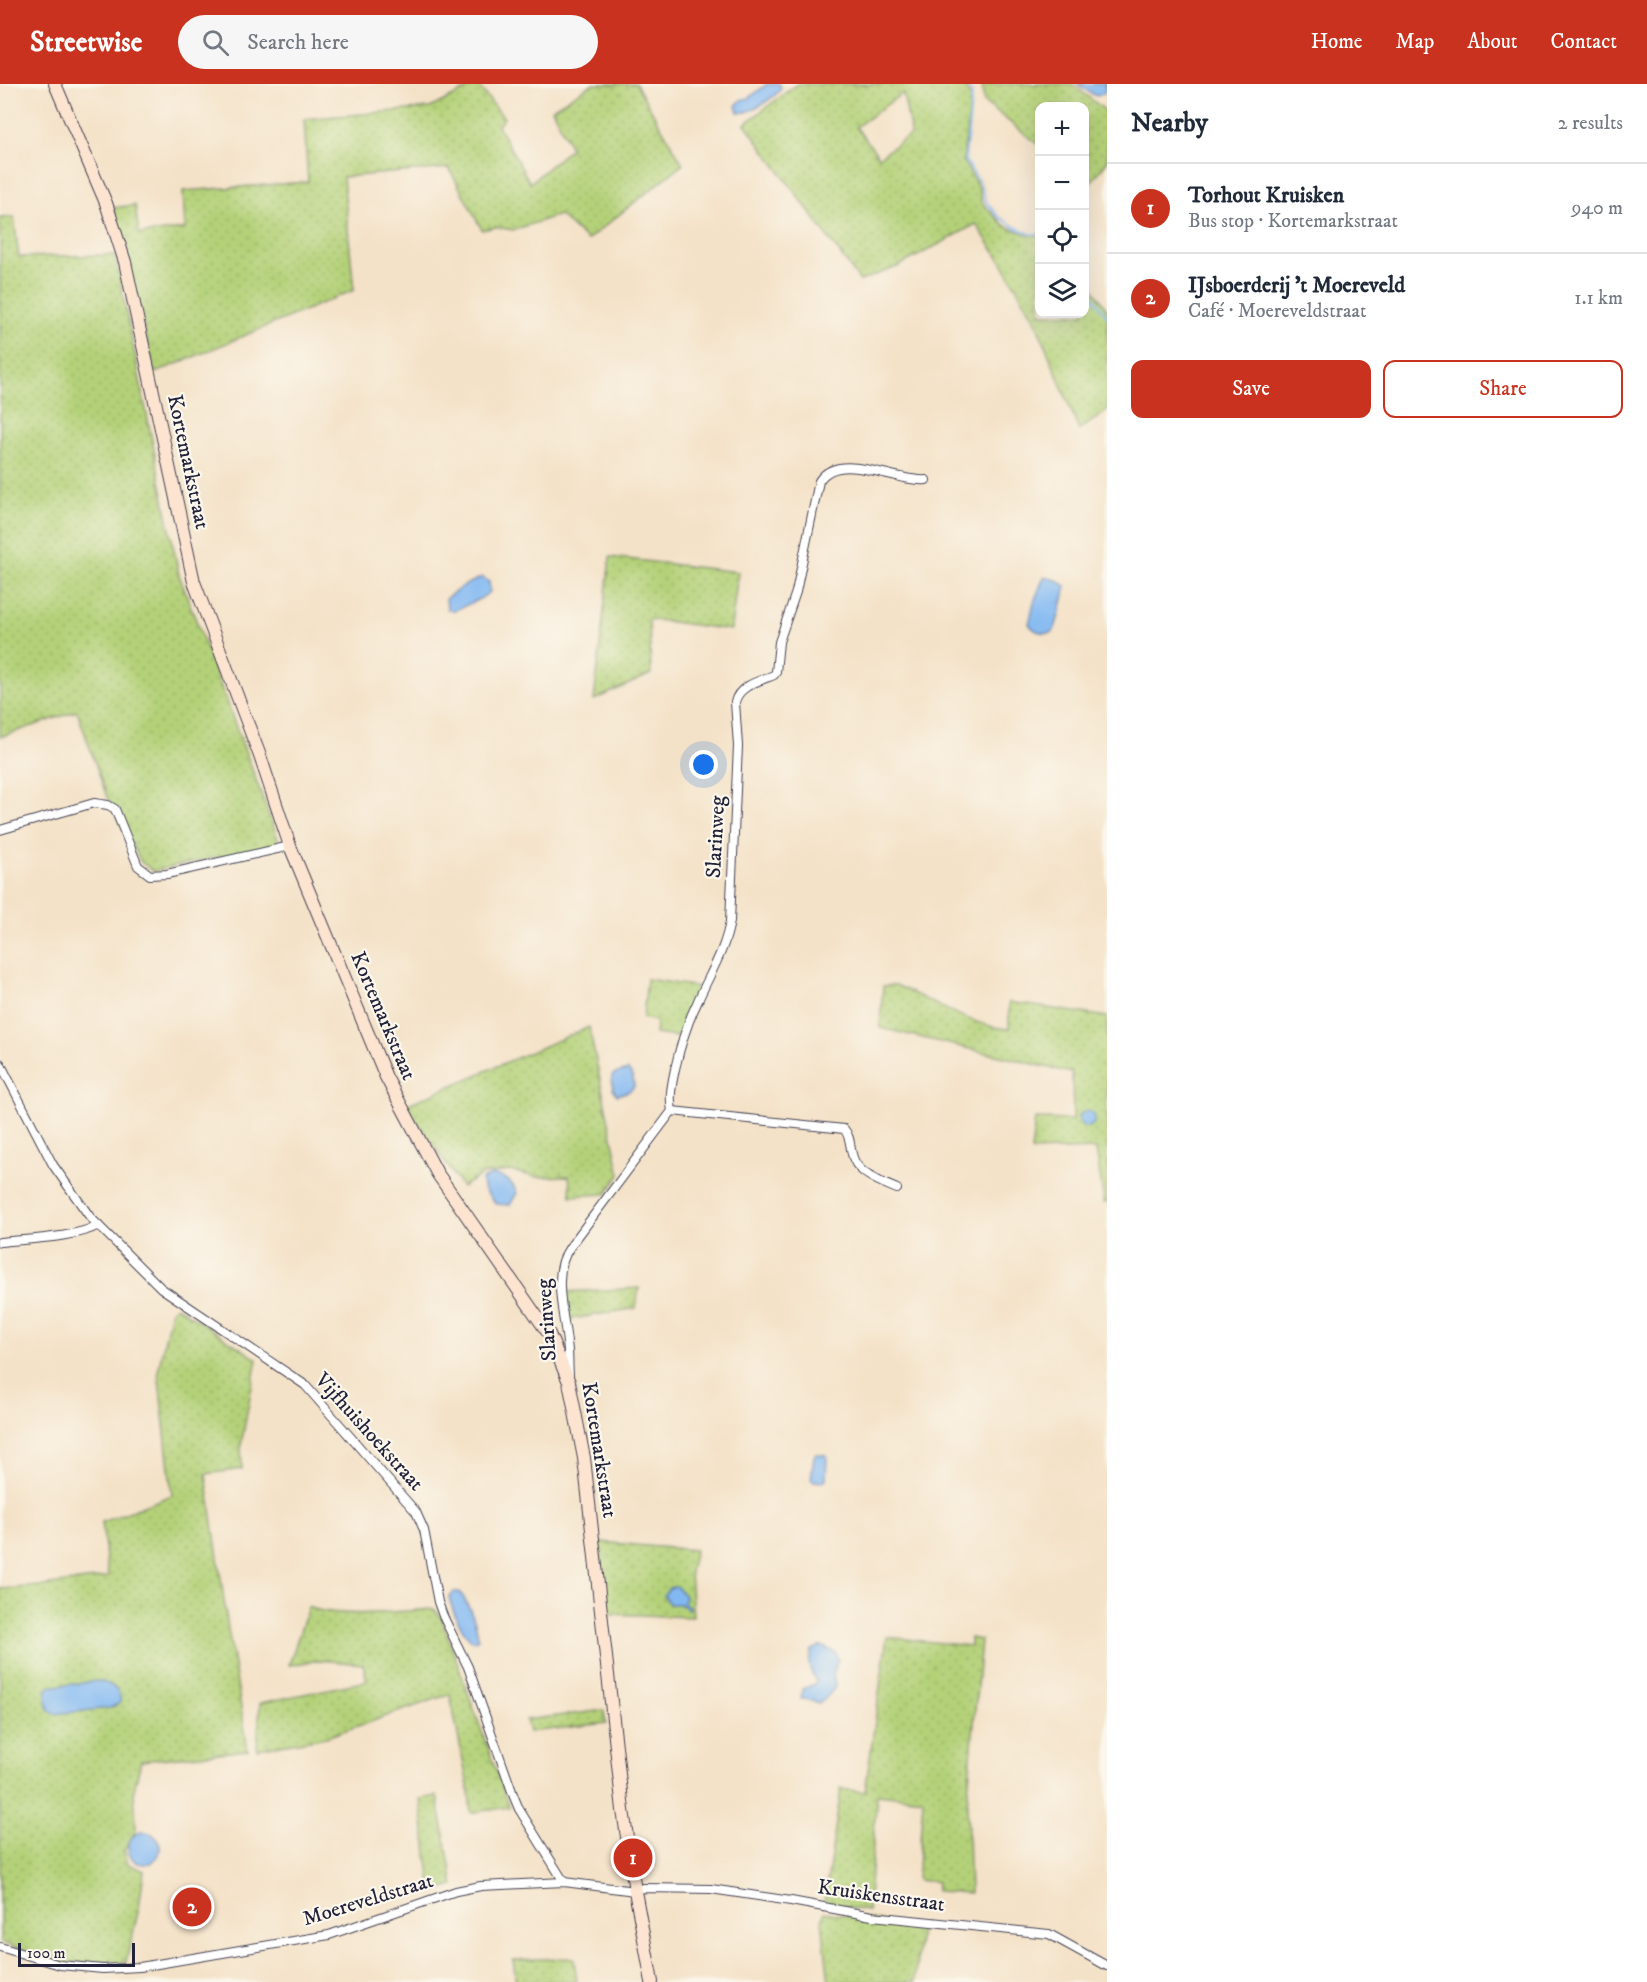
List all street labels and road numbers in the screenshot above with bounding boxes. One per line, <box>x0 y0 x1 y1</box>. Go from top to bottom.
street label: Kortemarkstraat <box>161 392 215 532</box>
street label: Slarinweg <box>701 794 731 879</box>
street label: Kortemarkstraat <box>344 948 422 1084</box>
street label: Slarinweg <box>531 1277 563 1362</box>
street label: Vijfhuishoekstraat <box>308 1367 429 1497</box>
street label: Kortemarkstraat <box>575 1380 623 1520</box>
street label: Moereveldstraat <box>300 1868 437 1932</box>
street label: Kruiskensstraat <box>816 1874 947 1918</box>

